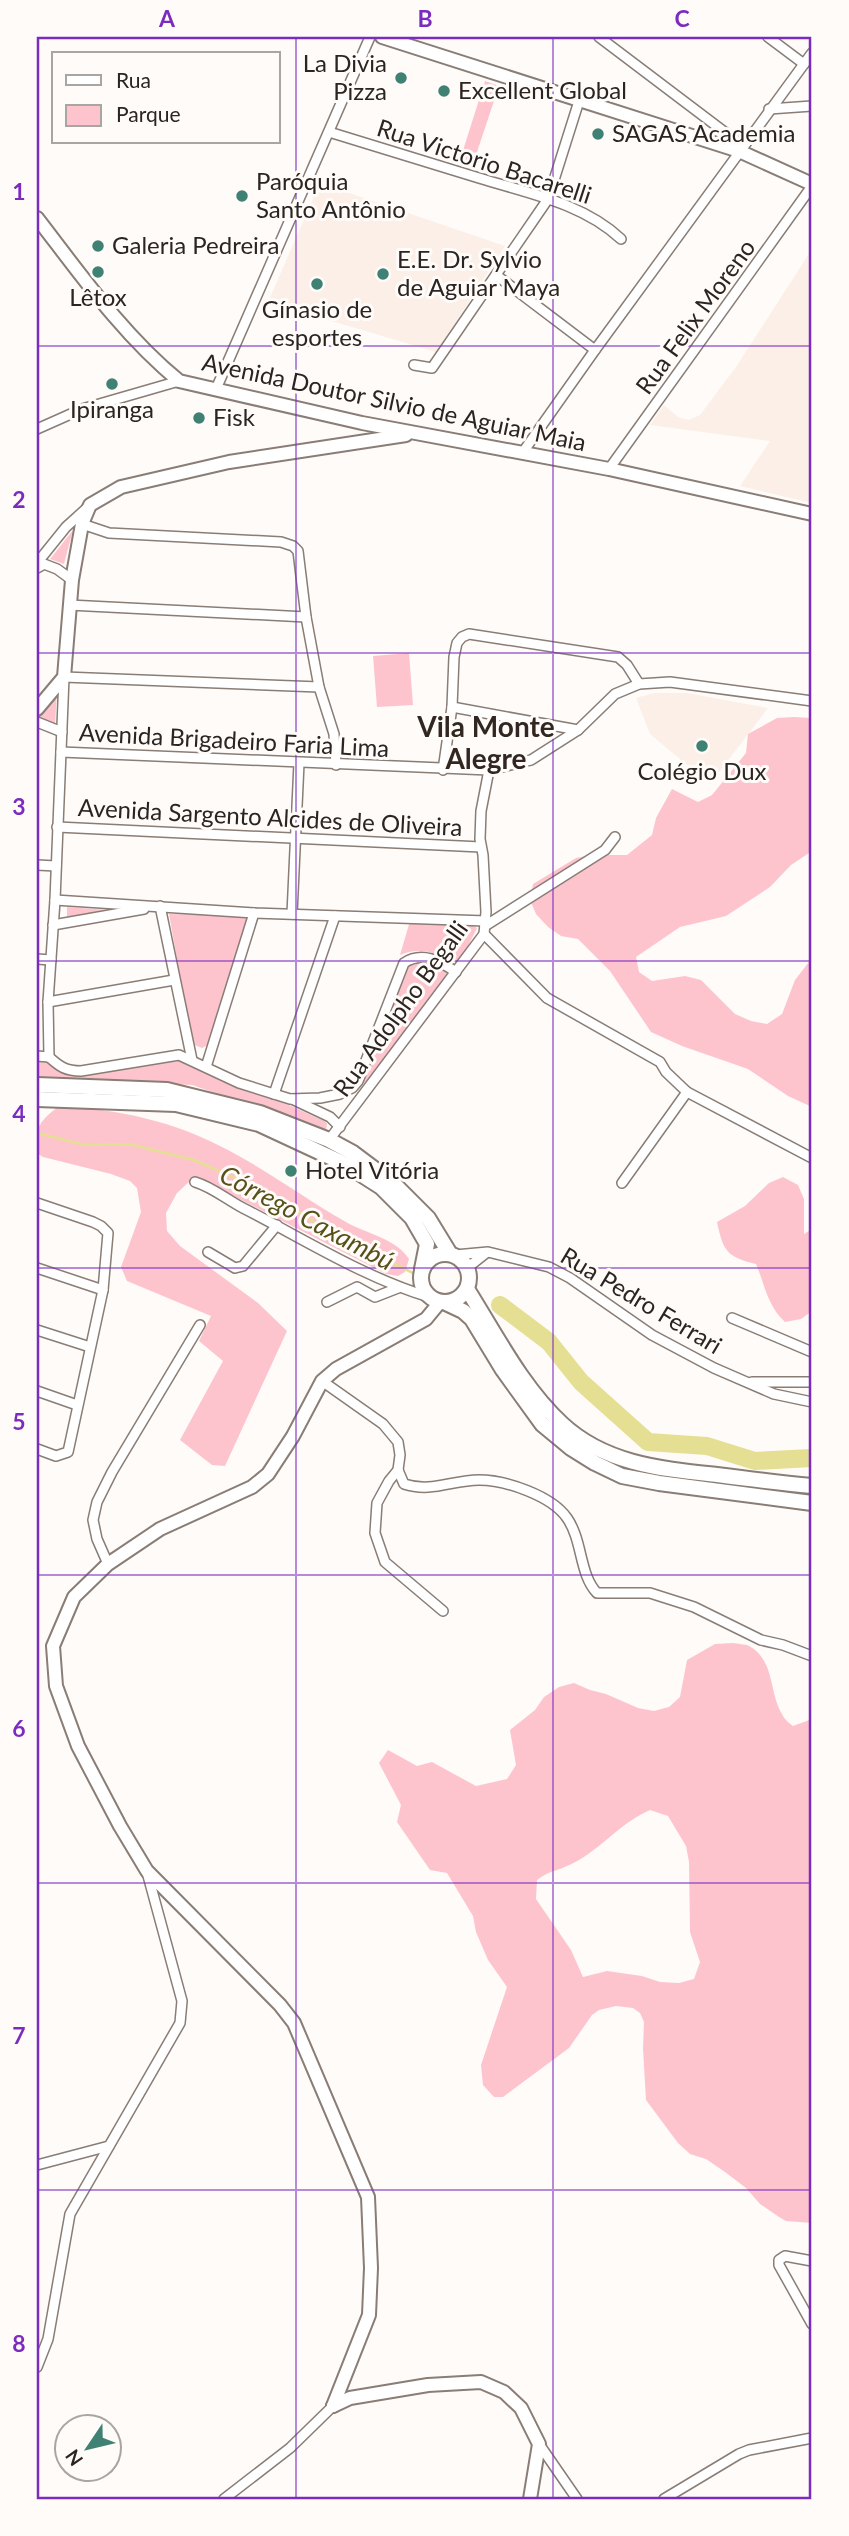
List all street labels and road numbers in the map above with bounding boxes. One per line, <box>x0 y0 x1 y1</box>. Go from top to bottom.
street label: Rua Victorio Bacarelli <box>374 112 595 209</box>
street label: Rua Felix Moreno <box>629 233 761 399</box>
street label: Avenida Doutor Silvio de Aguiar Maia <box>200 347 589 456</box>
street label: Avenida Brigadeiro Faria Lima <box>78 717 390 762</box>
street label: Avenida Sargento Alcides de Oliveira <box>77 792 463 841</box>
street label: Rua Adolpho Begalli <box>326 915 473 1102</box>
street label: Rua Pedro Ferrari <box>556 1240 728 1359</box>

